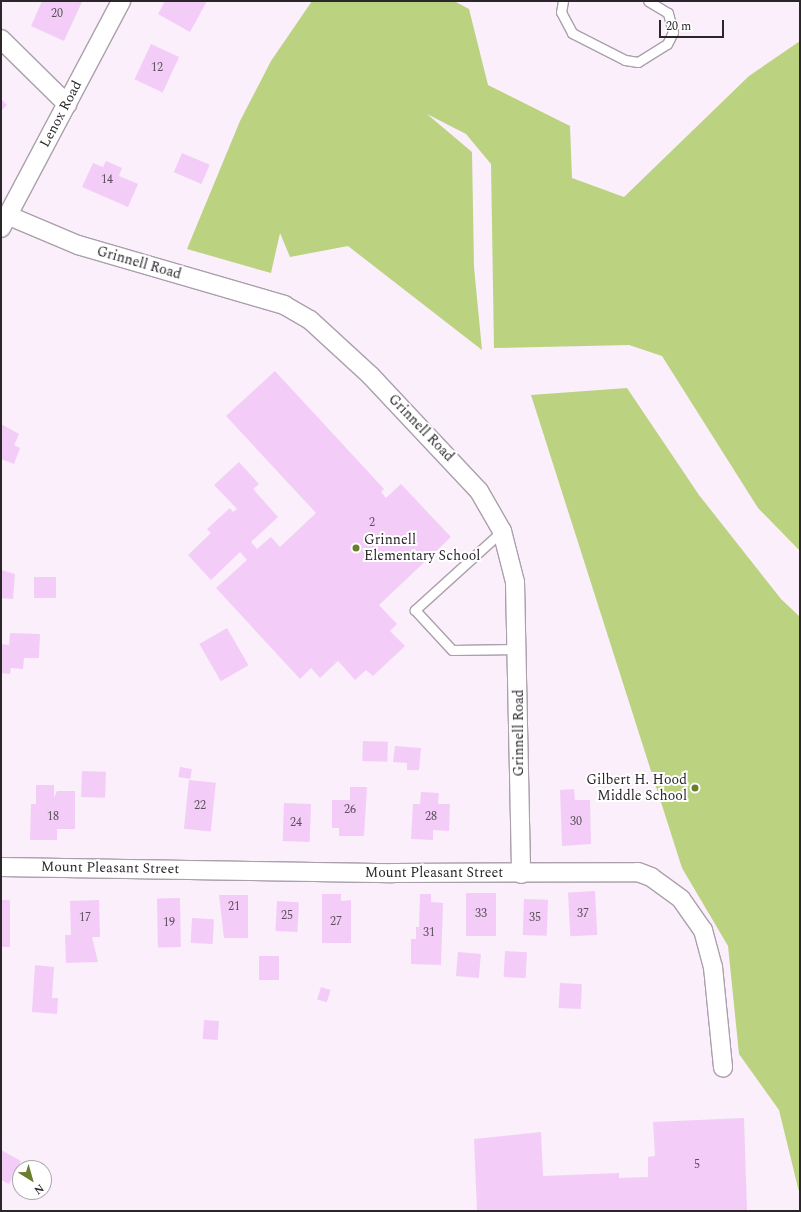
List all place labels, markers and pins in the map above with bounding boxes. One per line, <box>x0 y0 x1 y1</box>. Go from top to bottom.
place label: Grinnell Elementary School <box>364 532 480 564</box>
marker: Grinnell Elementary School <box>351 543 361 553</box>
place label: Gilbert H. Hood Middle School <box>586 772 687 804</box>
marker: Gilbert H. Hood Middle School <box>690 783 700 793</box>

